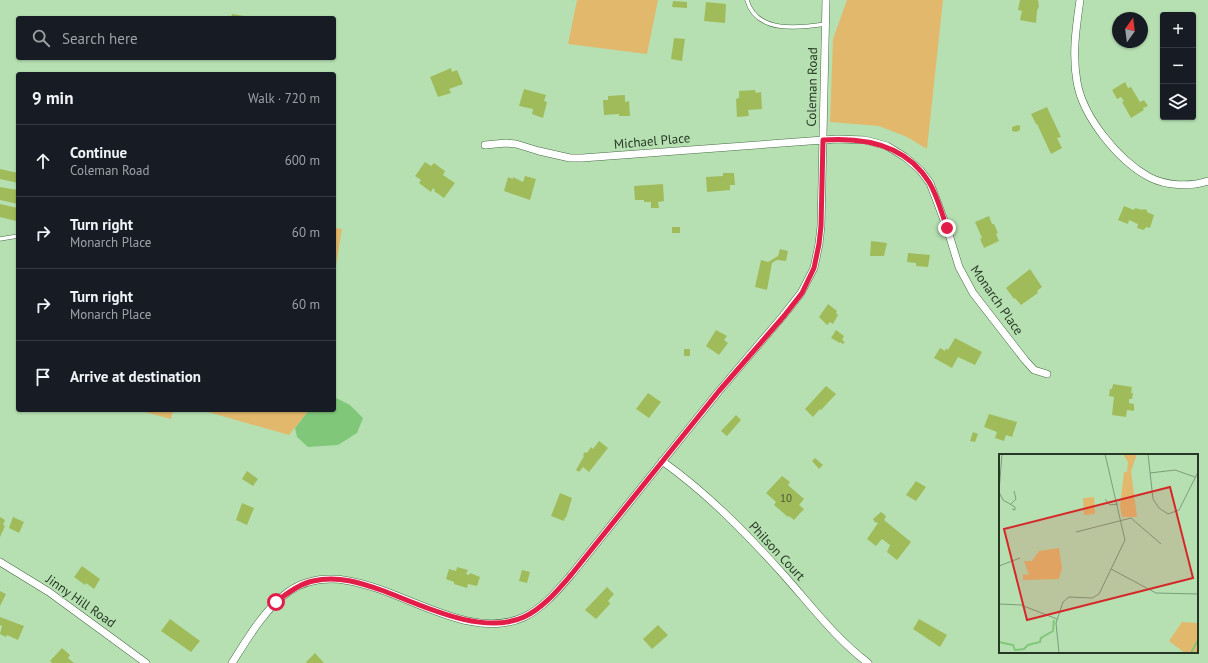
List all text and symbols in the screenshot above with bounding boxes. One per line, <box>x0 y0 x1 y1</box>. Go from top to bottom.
north arrow <box>1112 12 1148 48</box>
map controls <box>1160 12 1196 120</box>
button: + <box>1160 12 1196 48</box>
search box <box>16 16 336 60</box>
icon: search <box>30 27 52 49</box>
text: Search here <box>62 29 138 48</box>
street label: Coleman Road <box>803 47 821 127</box>
button: − <box>1160 48 1196 84</box>
button: layers <box>1160 84 1196 120</box>
text: 9 min <box>32 87 73 109</box>
text: Walk · 720 m <box>248 90 320 107</box>
street label: Michael Place <box>613 129 691 153</box>
text: Continue <box>70 143 127 162</box>
icon: ahead <box>32 150 54 172</box>
text: 600 m <box>285 152 320 169</box>
text: Coleman Road <box>70 162 149 179</box>
text: Turn right <box>70 215 133 234</box>
route end <box>938 219 956 237</box>
icon: right <box>32 222 54 244</box>
text: 60 m <box>292 224 320 241</box>
text: Monarch Place <box>70 234 151 251</box>
street label: Monarch Place <box>967 262 1027 338</box>
text: Turn right <box>70 287 133 306</box>
icon: right <box>32 294 54 316</box>
text: 60 m <box>292 296 320 313</box>
text: Monarch Place <box>70 306 151 323</box>
icon: arrive <box>32 366 54 388</box>
text: Arrive at destination <box>70 367 201 386</box>
inset map <box>999 454 1198 653</box>
house number: 10 <box>780 491 792 505</box>
street label: Philson Court <box>745 518 809 585</box>
street label: Jinny Hill Road <box>42 570 119 631</box>
route start <box>267 593 285 611</box>

